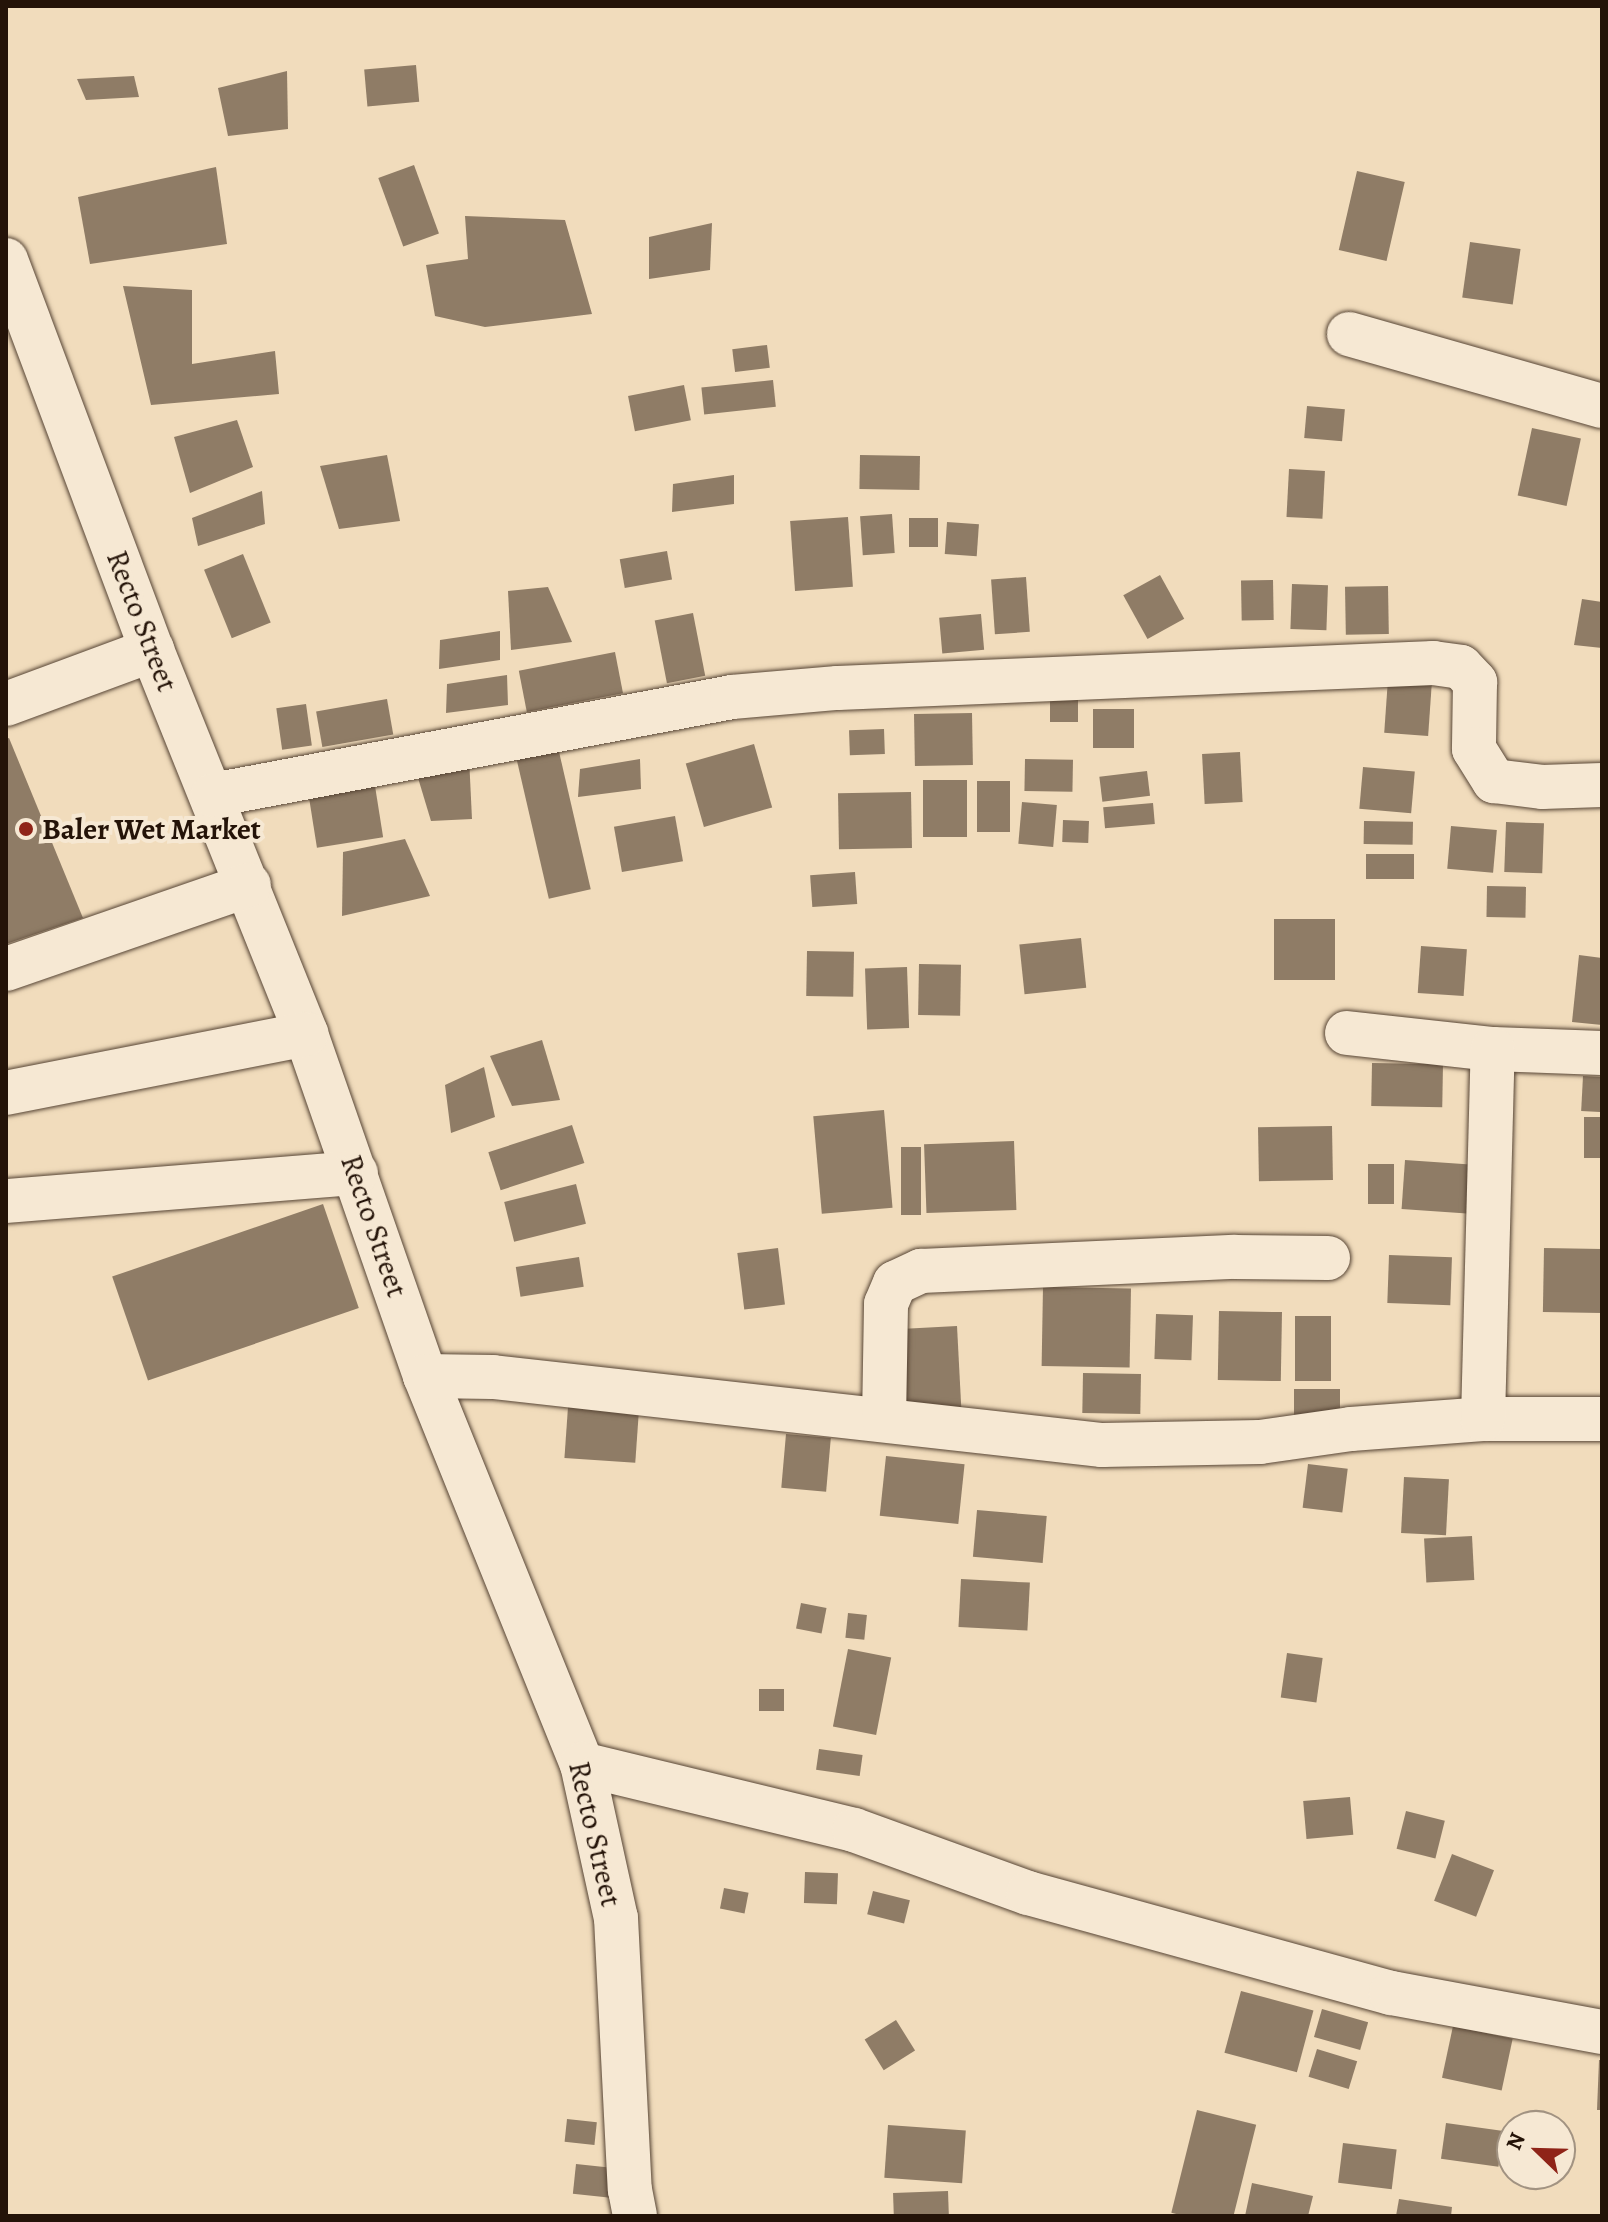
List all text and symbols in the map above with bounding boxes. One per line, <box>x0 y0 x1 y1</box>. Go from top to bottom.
street label: Recto Street <box>99 545 185 697</box>
place label: Baler Wet Market <box>42 811 261 847</box>
marker: Baler Wet Market <box>17 820 35 838</box>
street label: Recto Street <box>333 1150 415 1302</box>
street label: Recto Street <box>561 1758 629 1910</box>
north arrow <box>1496 2110 1576 2190</box>
text: N <box>1499 2128 1533 2155</box>

